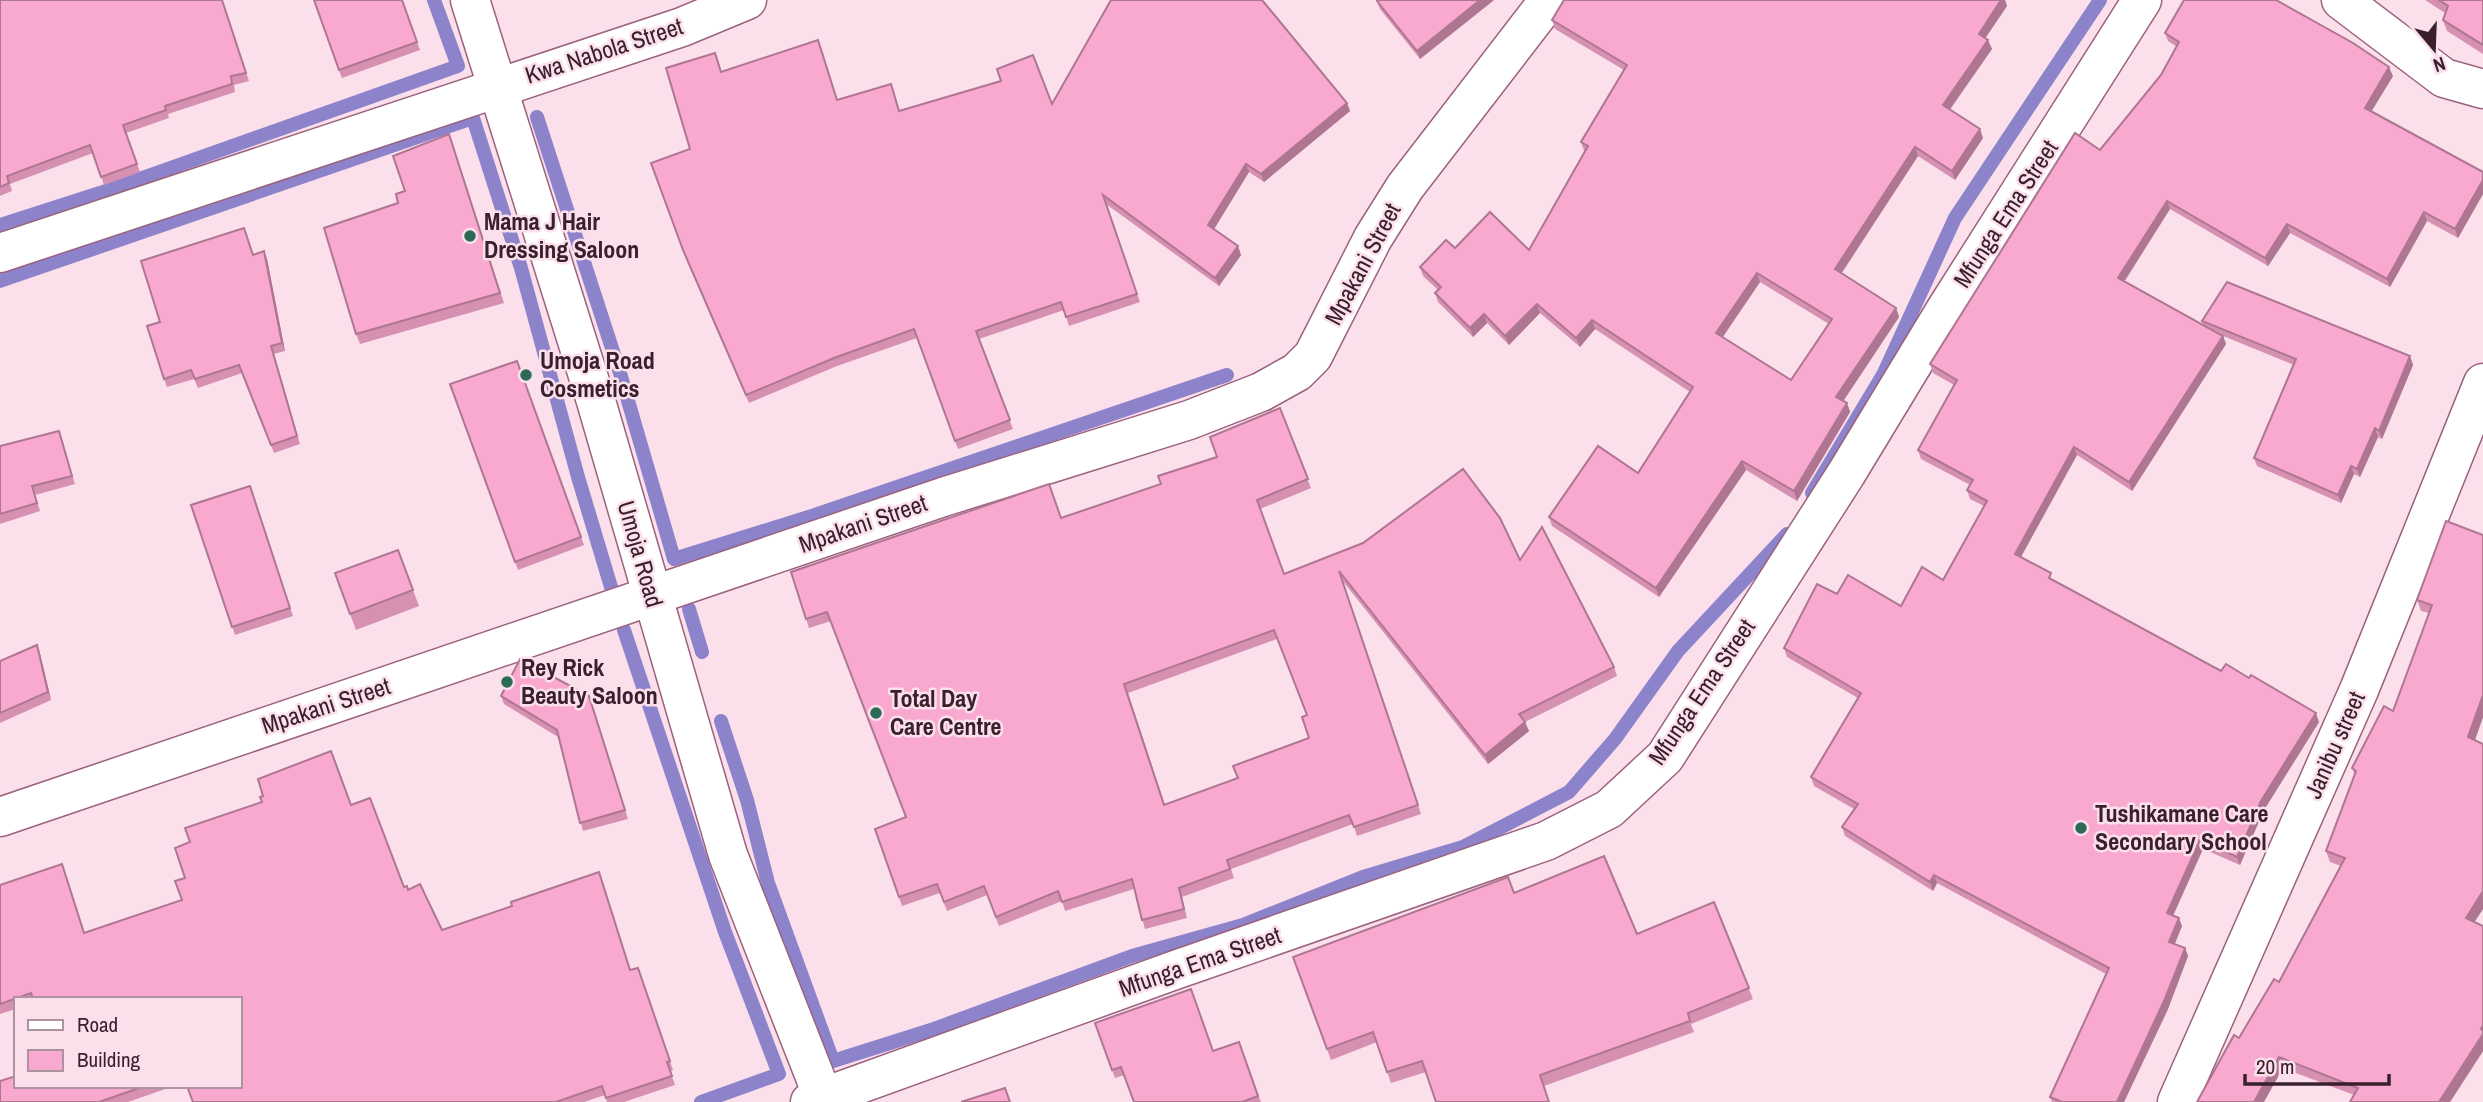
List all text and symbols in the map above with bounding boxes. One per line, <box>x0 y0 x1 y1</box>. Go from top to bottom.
street label: Kwa Nabola Street <box>521 9 687 91</box>
north arrow <box>2399 14 2469 84</box>
text: N <box>2430 51 2449 79</box>
street label: Mfunga Ema Street <box>1946 133 2065 293</box>
street label: Mpakani Street <box>1317 197 1408 330</box>
place label: Mama J Hair Dressing Saloon <box>484 205 639 265</box>
marker: Mama J Hair Dressing Saloon <box>462 228 478 244</box>
place label: Umoja Road Cosmetics <box>540 344 655 404</box>
marker: Umoja Road Cosmetics <box>518 367 534 383</box>
street label: Mpakani Street <box>794 486 931 560</box>
street label: Umoja Road <box>611 497 671 611</box>
street label: Mfunga Ema Street <box>1640 612 1762 771</box>
place label: Rey Rick Beauty Saloon <box>521 651 658 711</box>
street label: Mpakani Street <box>257 669 395 741</box>
marker: Rey Rick Beauty Saloon <box>499 674 515 690</box>
place label: Total Day Care Centre <box>890 682 1002 742</box>
street label: Janibu street <box>2296 686 2372 803</box>
marker: Total Day Care Centre <box>868 705 884 721</box>
place label: Tushikamane Care Secondary School <box>2095 797 2269 857</box>
marker: Tushikamane Care Secondary School <box>2073 820 2089 836</box>
street label: Mfunga Ema Street <box>1114 918 1286 1004</box>
legend <box>14 997 242 1088</box>
text: Road <box>77 1010 118 1039</box>
scale bar <box>2245 1042 2388 1086</box>
text: Building <box>77 1045 141 1074</box>
text: 20 m <box>2256 1052 2294 1081</box>

